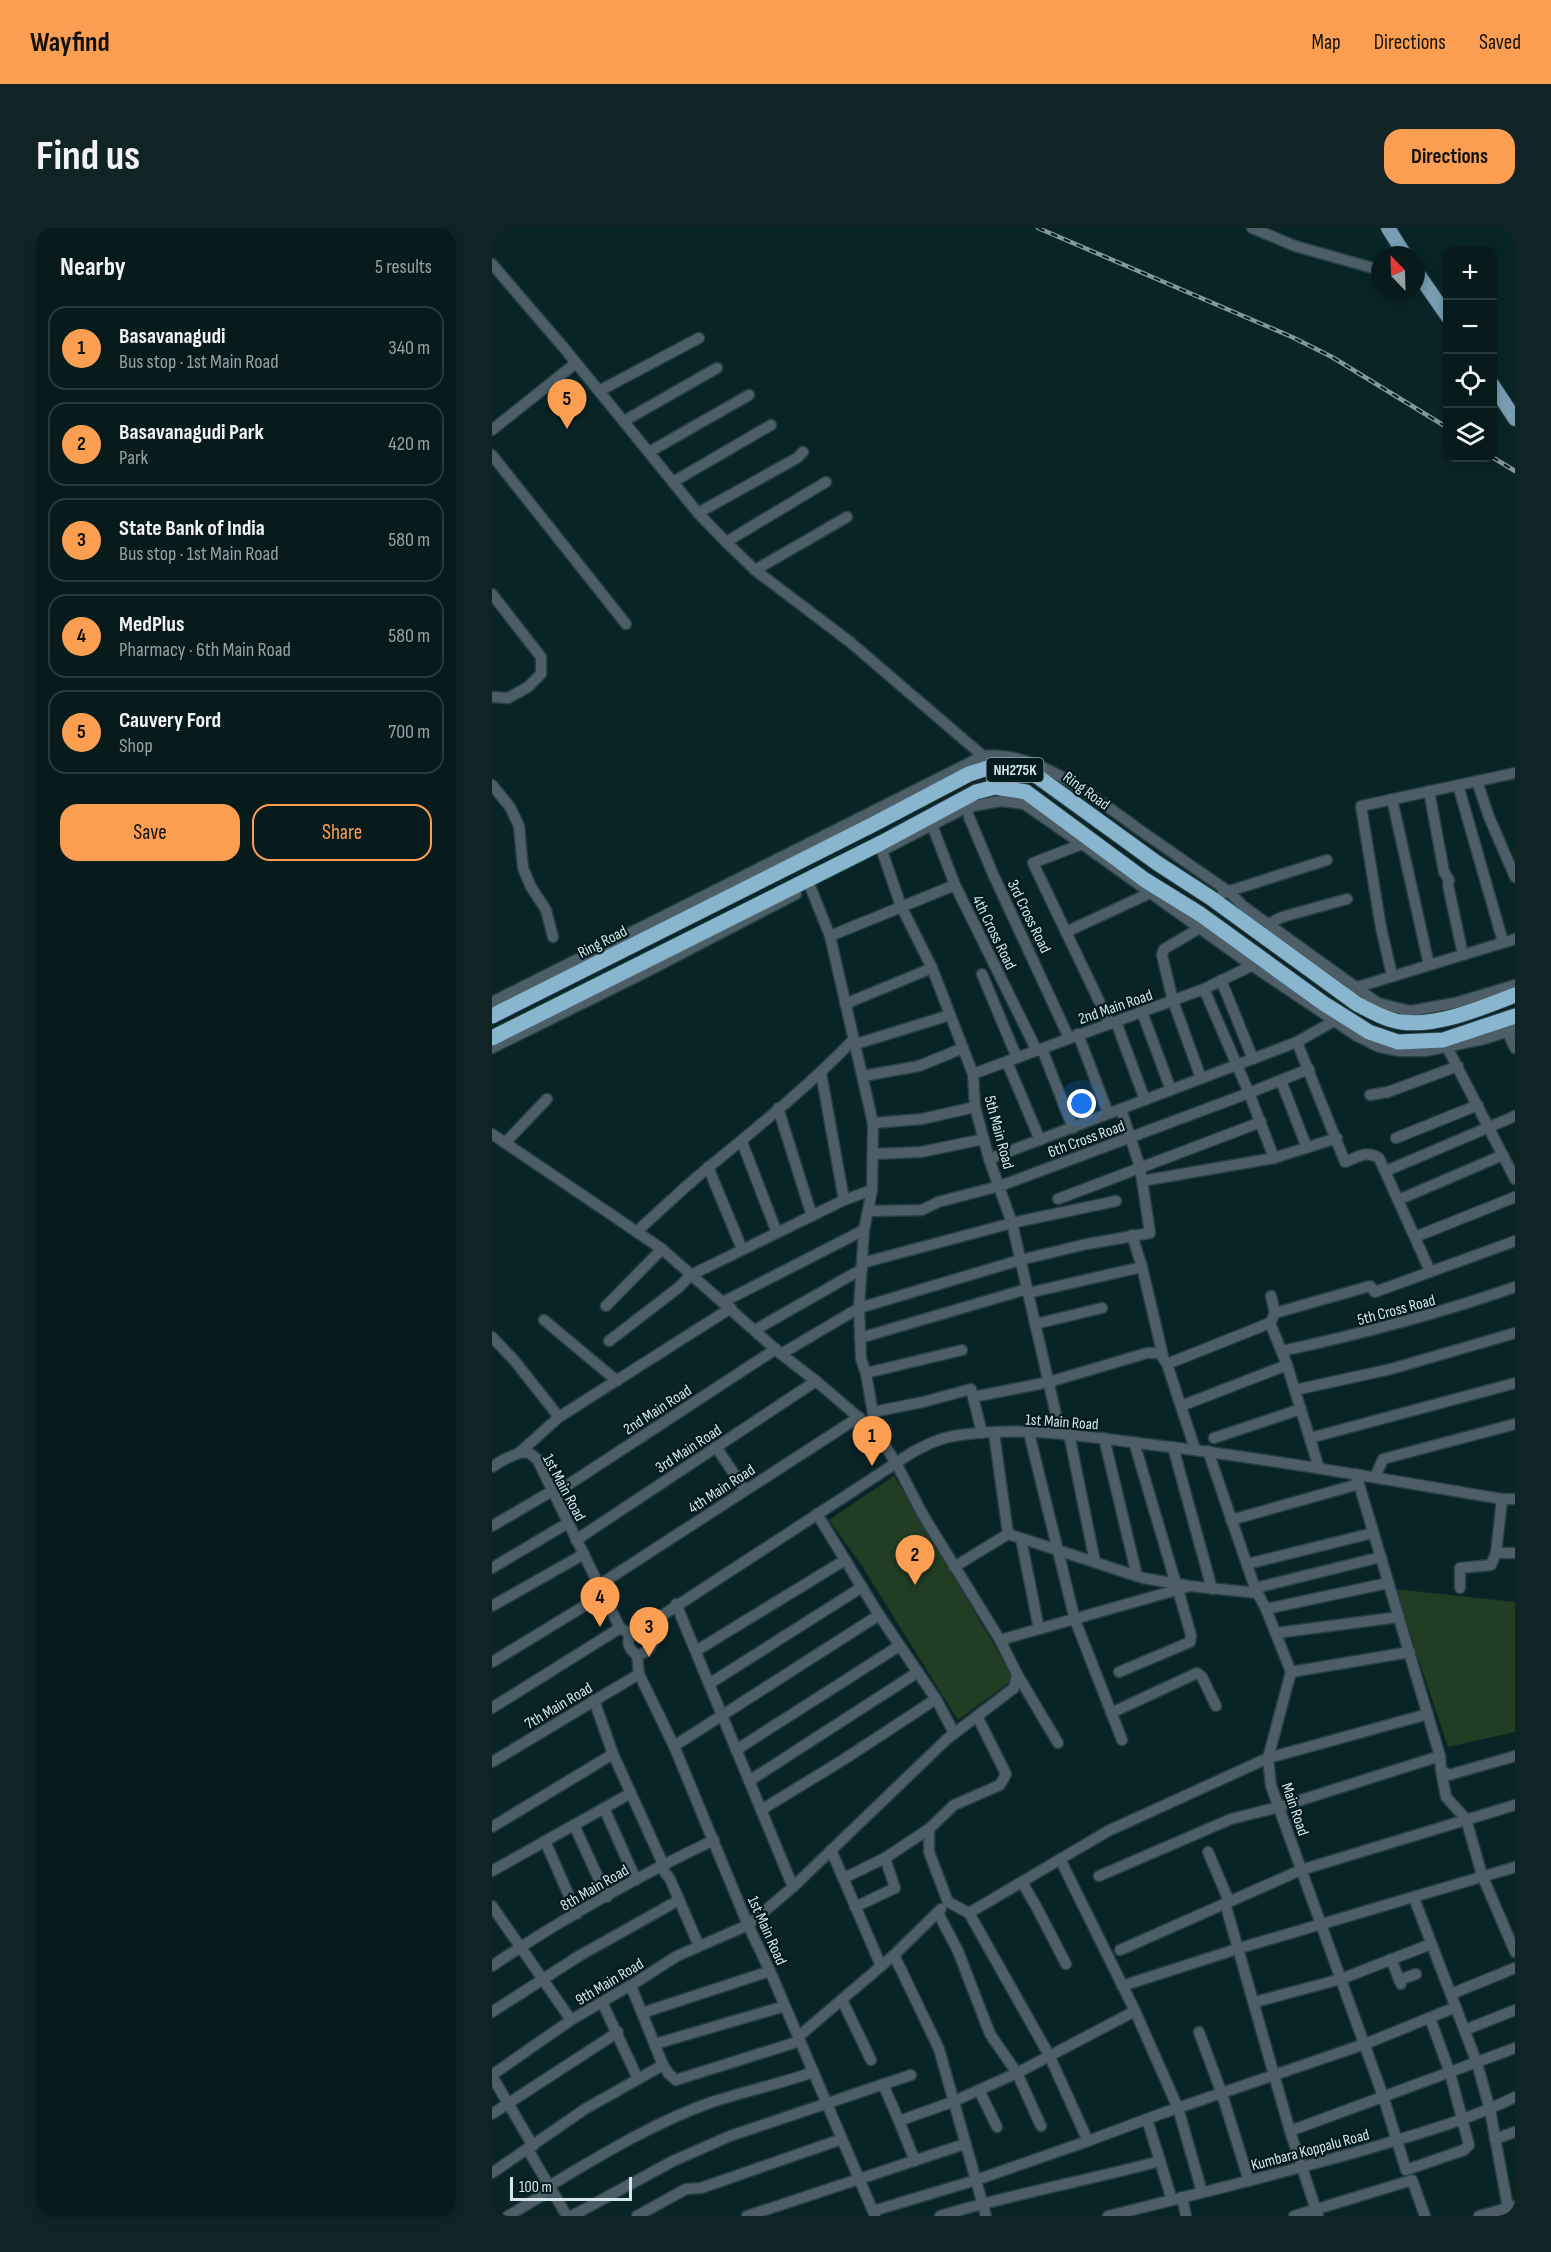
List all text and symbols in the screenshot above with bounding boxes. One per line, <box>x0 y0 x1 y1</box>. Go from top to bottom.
text: Wayfind <box>30 26 110 59</box>
text: Map <box>1311 30 1341 55</box>
text: Directions <box>1374 30 1446 55</box>
text: Saved <box>1479 30 1521 55</box>
button: Directions <box>1384 129 1515 184</box>
text: Find us <box>36 131 140 182</box>
north arrow <box>1371 246 1425 300</box>
map controls <box>1443 246 1497 462</box>
button: + <box>1443 246 1497 300</box>
text: Nearby <box>60 252 126 283</box>
text: 5 results <box>375 255 432 279</box>
button: − <box>1443 300 1497 354</box>
text: Basavanagudi <box>119 323 226 350</box>
text: 1 <box>78 336 85 360</box>
text: 340 m <box>388 336 430 360</box>
text: Bus stop · 1st Main Road <box>119 350 278 374</box>
button: locate <box>1443 354 1497 408</box>
pin: 5 <box>548 380 586 429</box>
button: layers <box>1443 408 1497 462</box>
text: Basavanagudi Park <box>119 419 264 446</box>
text: 2 <box>77 432 86 456</box>
text: 420 m <box>388 432 430 456</box>
text: Park <box>119 446 148 470</box>
text: State Bank of India <box>119 515 265 542</box>
text: 3 <box>77 528 86 552</box>
text: 580 m <box>388 528 430 552</box>
text: Bus stop · 1st Main Road <box>119 542 278 566</box>
text: MedPlus <box>119 611 184 638</box>
text: 4 <box>77 624 86 648</box>
text: 580 m <box>388 624 430 648</box>
text: Pharmacy · 6th Main Road <box>119 638 291 662</box>
text: Cauvery Ford <box>119 707 221 734</box>
text: 5 <box>77 720 86 744</box>
text: 700 m <box>388 720 430 744</box>
text: Shop <box>119 734 153 758</box>
road number: NH275K <box>986 758 1044 782</box>
street label: Ring Road <box>1059 768 1113 814</box>
button: Save <box>60 804 240 861</box>
button: Share <box>252 804 432 861</box>
street label: 3rd Cross Road <box>1003 877 1055 957</box>
street label: 4th Cross Road <box>968 892 1020 973</box>
street label: Ring Road <box>575 922 631 963</box>
street label: 2nd Main Road <box>1076 986 1155 1029</box>
your location <box>1067 1089 1096 1118</box>
street label: 5th Main Road <box>980 1094 1017 1171</box>
street label: 6th Cross Road <box>1045 1117 1128 1162</box>
street label: 5th Cross Road <box>1355 1291 1437 1330</box>
street label: 2nd Main Road <box>620 1381 695 1439</box>
street label: 1st Main Road <box>1025 1410 1099 1435</box>
pin: 1 <box>852 1416 892 1466</box>
street label: 3rd Main Road <box>652 1421 725 1478</box>
street label: 1st Main Road <box>538 1451 589 1525</box>
street label: 4th Main Road <box>685 1461 759 1518</box>
pin: 2 <box>896 1536 934 1585</box>
pin: 4 <box>580 1578 620 1627</box>
pin: 3 <box>630 1608 668 1657</box>
street label: 7th Main Road <box>522 1679 596 1734</box>
street label: Main Road <box>1277 1781 1312 1838</box>
street label: 8th Main Road <box>557 1861 632 1916</box>
street label: 1st Main Road <box>743 1893 790 1968</box>
street label: 9th Main Road <box>572 1955 647 2010</box>
street label: Kumbara Koppalu Road <box>1249 2126 1372 2175</box>
scale bar <box>510 2174 632 2202</box>
text: 100 m <box>519 2178 552 2197</box>

